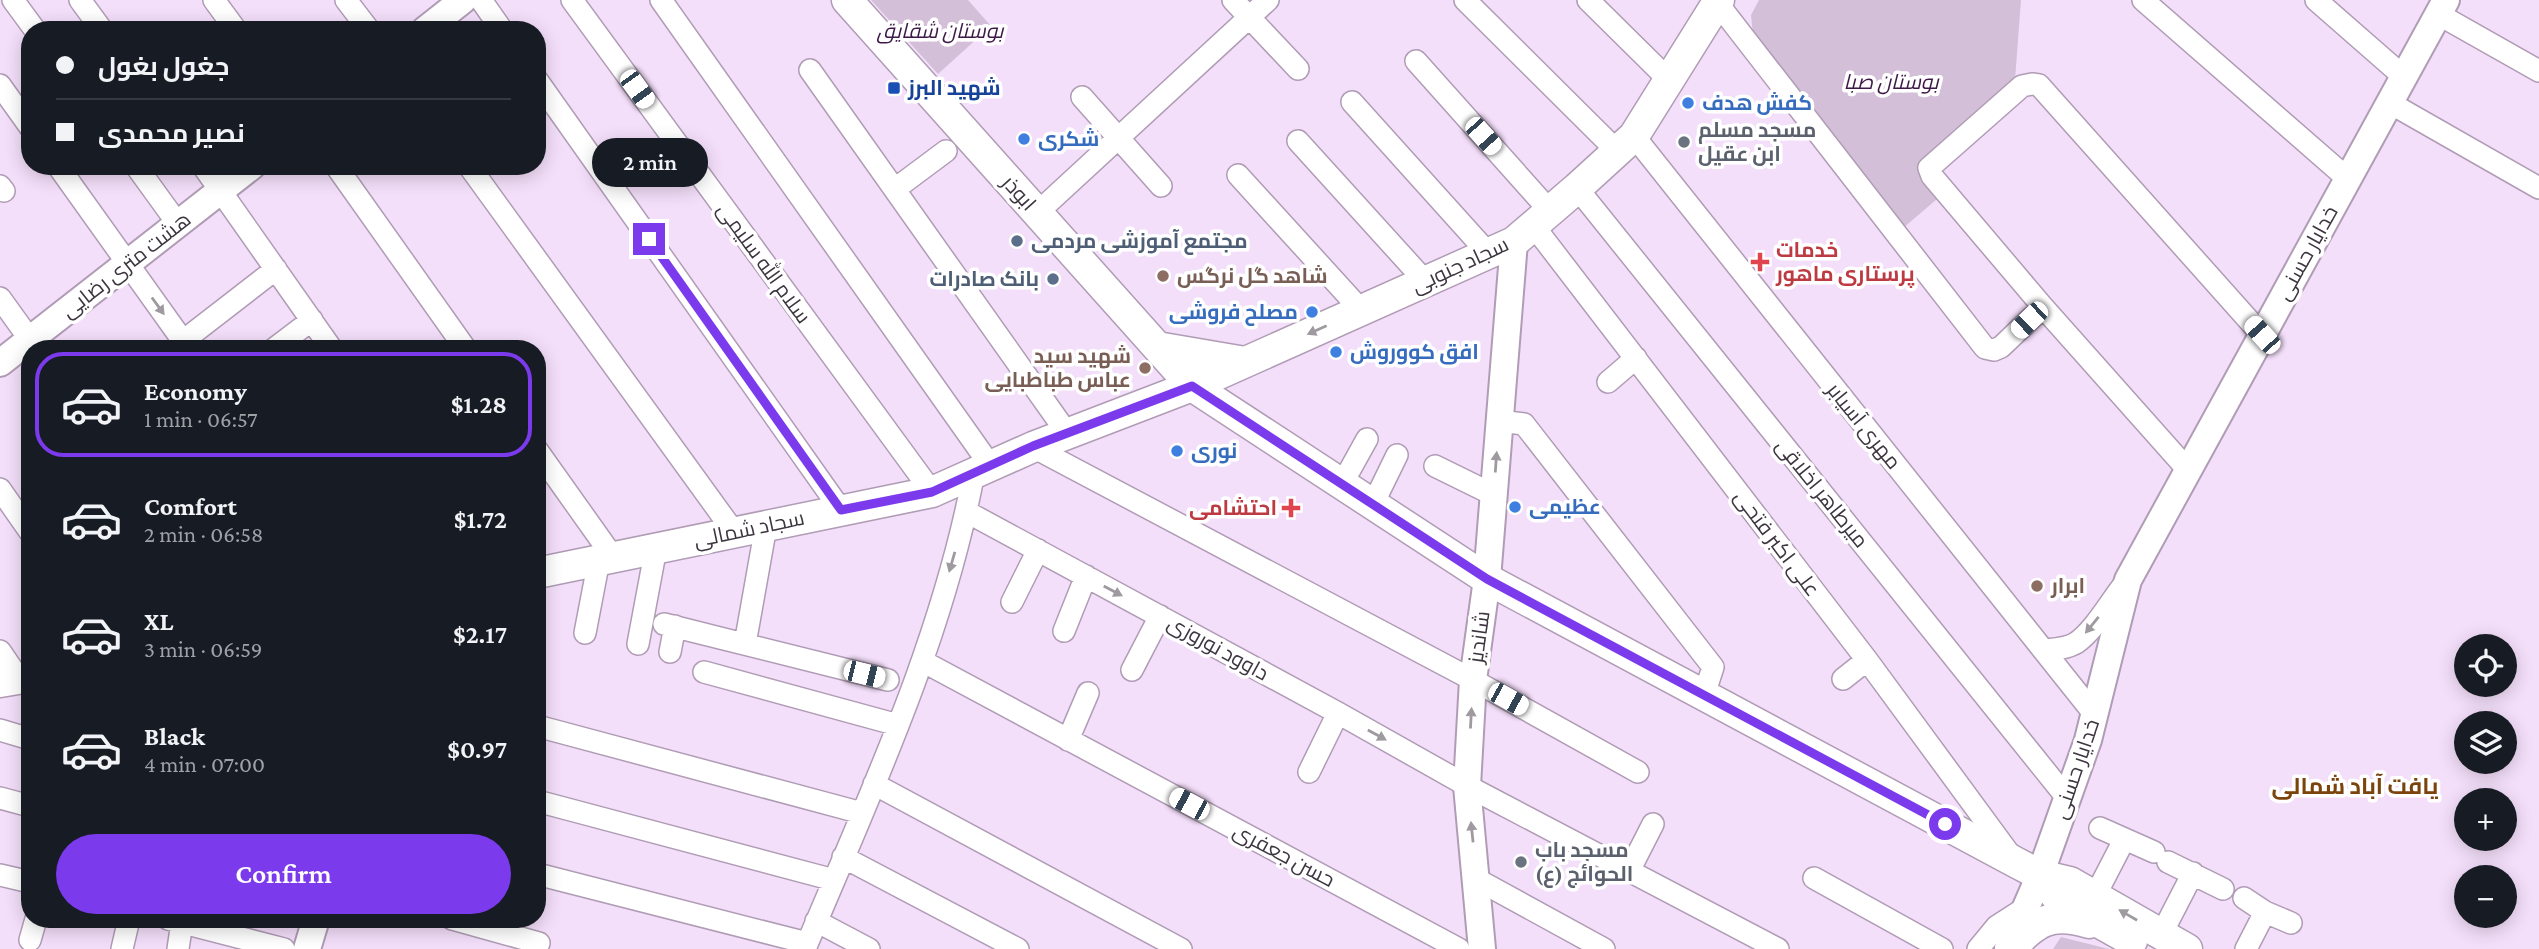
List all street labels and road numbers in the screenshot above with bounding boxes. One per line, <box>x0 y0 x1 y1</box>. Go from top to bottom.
street label: ابوذر <box>996 170 1041 216</box>
street label: سلام الله سلیمی <box>711 197 817 329</box>
street label: خدایار حسنی <box>2271 202 2344 305</box>
street label: هشت متری رضایی <box>56 207 196 324</box>
street label: سجاد جنوبی <box>1408 232 1513 299</box>
street label: مهری آسیابر <box>1821 377 1906 474</box>
street label: میرطاهر اخلاقی <box>1770 434 1873 553</box>
street label: علی اکبر فتحی <box>1728 485 1825 601</box>
street label: سجاد شمالی <box>692 506 807 553</box>
street label: شاندیز <box>1463 609 1495 666</box>
street label: داوود نوروزی <box>1163 610 1273 686</box>
street label: خدایار حسنی <box>2048 716 2105 823</box>
street label: حسن جعفری <box>1229 818 1339 893</box>

